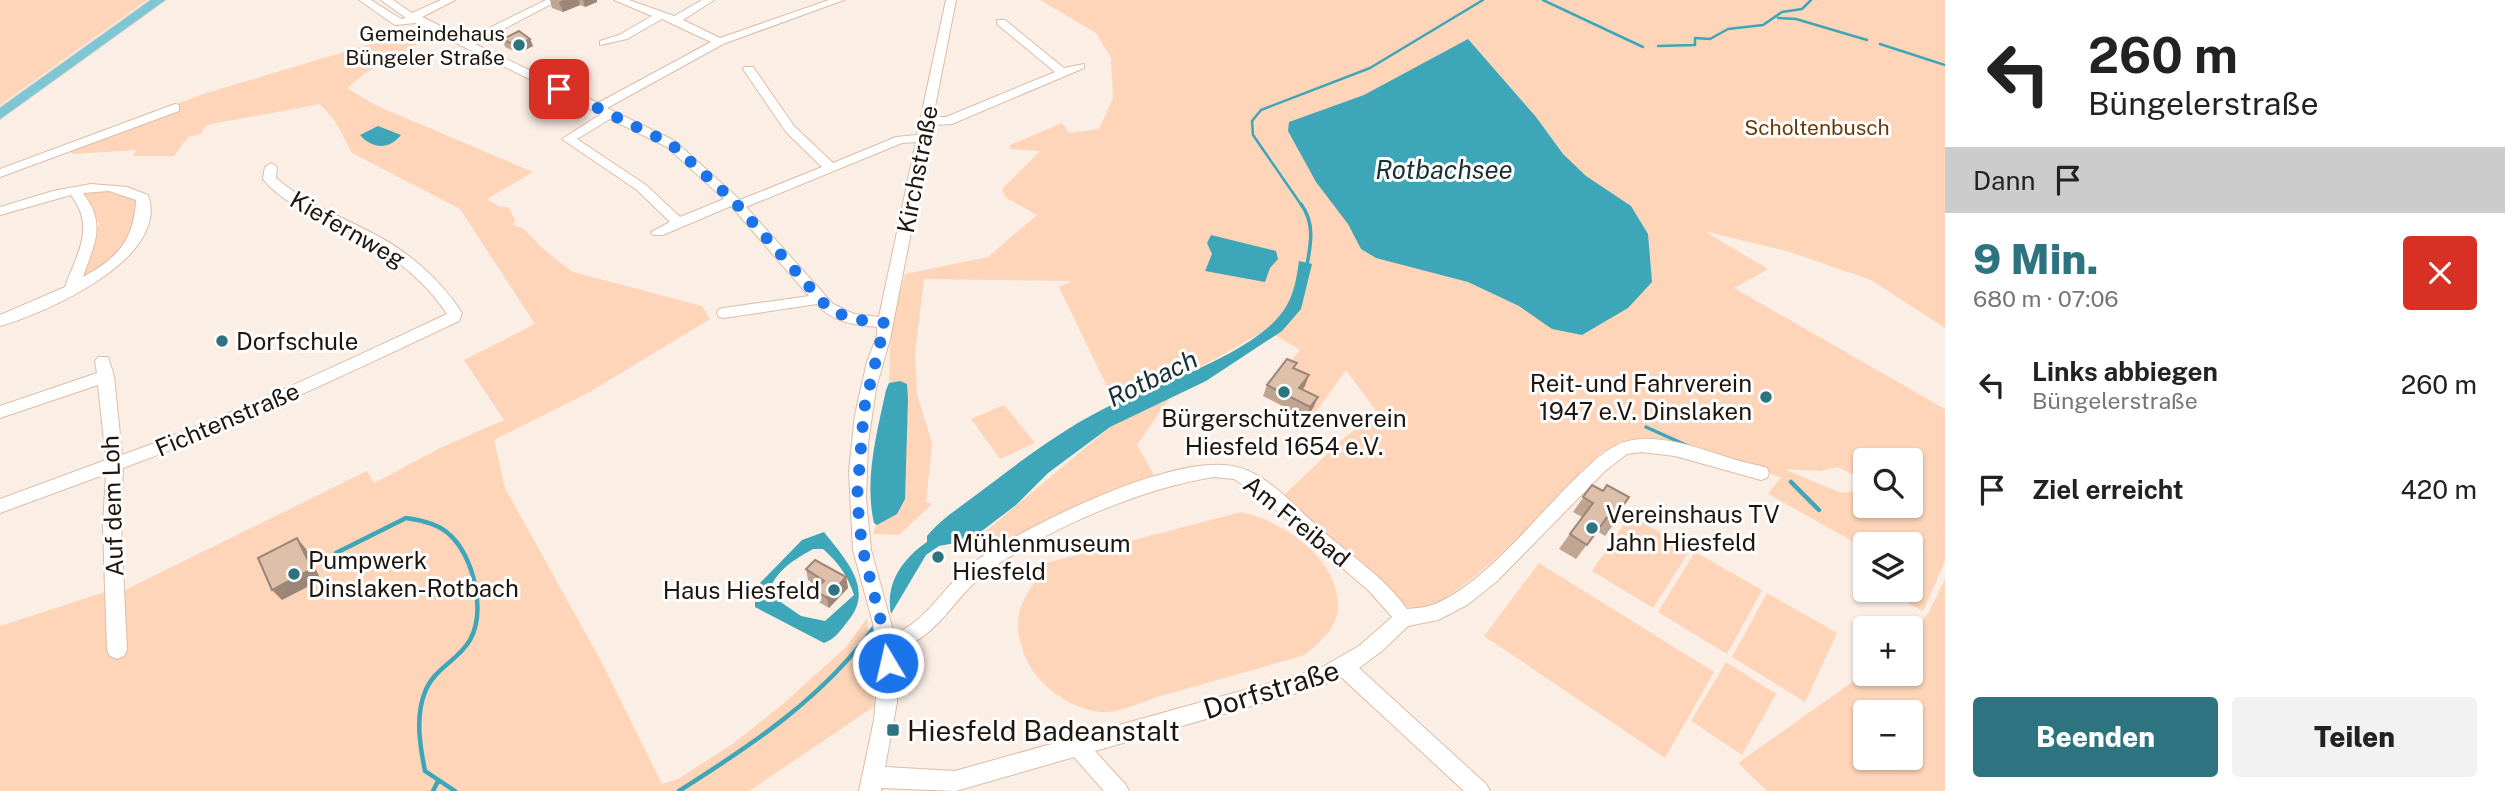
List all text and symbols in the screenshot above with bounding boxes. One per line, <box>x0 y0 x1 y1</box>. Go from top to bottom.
place label: Gemeindehaus Büngeler Straße <box>345 21 505 70</box>
text: 260 m <box>2088 26 2238 84</box>
icon: left <box>1973 28 2064 119</box>
marker: Gemeindehaus Büngeler Straße <box>511 37 527 53</box>
pin <box>529 59 589 119</box>
icon: arrive <box>540 70 578 108</box>
text: Büngelerstraße <box>2088 85 2319 122</box>
street label: Kirchstraße <box>891 103 943 235</box>
park label: Scholtenbusch <box>1744 115 1890 140</box>
water label: Rotbachsee <box>1375 154 1513 185</box>
icon: arrive <box>2049 161 2087 199</box>
text: Dann <box>1973 165 2035 196</box>
street label: Kiefernweg <box>286 185 410 273</box>
text: 9 Min. <box>1973 234 2099 283</box>
button: close <box>2403 236 2477 310</box>
text: 680 m · 07:06 <box>1973 285 2119 312</box>
place label: Dorfschule <box>236 327 358 355</box>
marker: Dorfschule <box>214 333 230 349</box>
water label: Rotbach <box>1102 343 1202 413</box>
text: Links abbiegen <box>2032 356 2218 387</box>
icon: left <box>1973 366 2011 404</box>
place label: Reit- und Fahrverein 1947 e.V. Dinslaken <box>1530 369 1752 425</box>
text: 260 m <box>2401 369 2477 400</box>
street label: Fichtenstraße <box>151 376 303 462</box>
marker: Bürgerschützenverein Hiesfeld 1654 e.V. <box>1276 384 1292 400</box>
text: Büngelerstraße <box>2032 387 2198 414</box>
marker: Reit- und Fahrverein 1947 e.V. Dinslaken <box>1758 389 1774 405</box>
place label: Bürgerschützenverein Hiesfeld 1654 e.V. <box>1161 404 1407 460</box>
street label: Auf dem Loh <box>96 435 128 577</box>
map controls <box>1853 448 1923 770</box>
button: search <box>1853 448 1923 518</box>
street label: Am Freibad <box>1238 470 1356 572</box>
icon: arrive <box>1973 471 2011 509</box>
text: Ziel erreicht <box>2032 474 2184 505</box>
text: 420 m <box>2400 474 2477 505</box>
place label: Vereinshaus TV Jahn Hiesfeld <box>1606 500 1780 556</box>
marker: Vereinshaus TV Jahn Hiesfeld <box>1584 520 1600 536</box>
place label: Mühlenmuseum Hiesfeld <box>952 529 1131 585</box>
button: layers <box>1853 532 1923 602</box>
place label: Pumpwerk Dinslaken-Rotbach <box>308 546 519 602</box>
marker: Mühlenmuseum Hiesfeld <box>930 549 946 565</box>
marker: Pumpwerk Dinslaken-Rotbach <box>286 566 302 582</box>
place label: Haus Hiesfeld <box>663 576 820 604</box>
marker: Haus Hiesfeld <box>826 582 842 598</box>
button: + <box>1853 616 1923 686</box>
position arrow <box>851 626 925 700</box>
street label: Dorfstraße <box>1199 653 1343 725</box>
button: Beenden <box>1973 697 2218 777</box>
button: Teilen <box>2232 697 2477 777</box>
button: − <box>1853 700 1923 770</box>
place label: Hiesfeld Badeanstalt <box>907 714 1180 747</box>
marker: Hiesfeld Badeanstalt <box>885 722 901 738</box>

